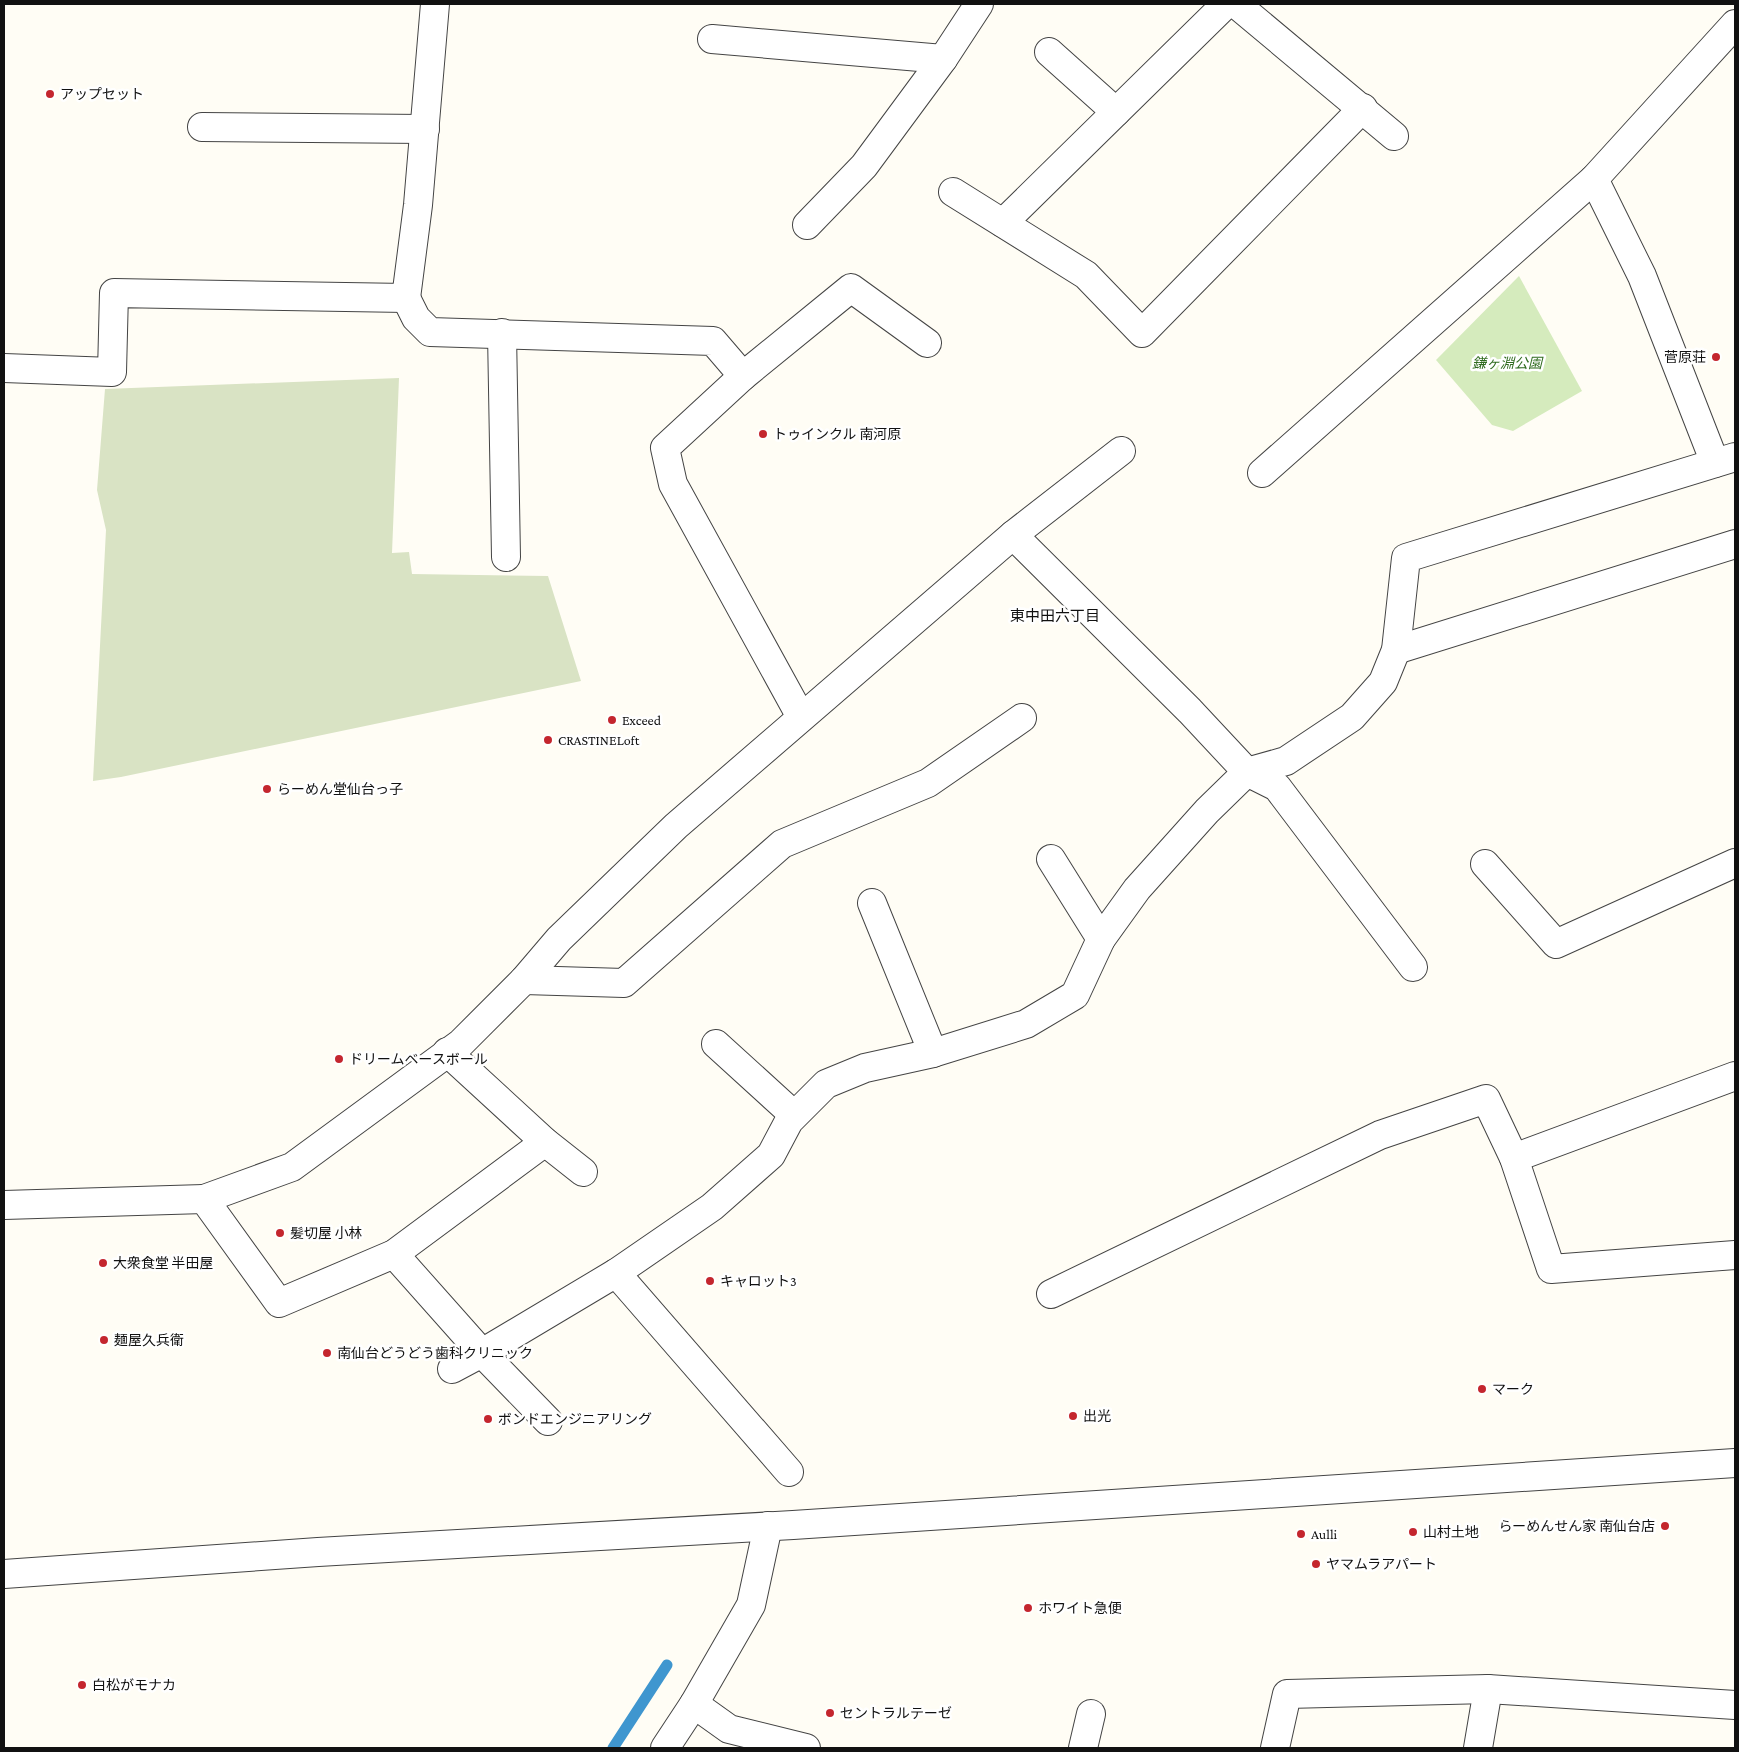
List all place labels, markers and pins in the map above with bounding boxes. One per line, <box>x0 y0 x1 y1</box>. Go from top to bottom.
place label: アップセット <box>60 86 144 102</box>
marker: アップセット <box>44 88 56 100</box>
place label: 菅原荘 <box>1664 349 1706 365</box>
marker: 菅原荘 <box>1710 351 1722 363</box>
place label: トゥインクル 南河原 <box>773 426 901 442</box>
marker: トゥインクル 南河原 <box>757 428 769 440</box>
place label: Exceed <box>622 712 662 728</box>
marker: Exceed <box>606 714 618 726</box>
place label: CRASTINELoft <box>558 732 640 748</box>
marker: CRASTINELoft <box>542 734 554 746</box>
place label: らーめん堂仙台っ子 <box>277 781 403 797</box>
marker: らーめん堂仙台っ子 <box>261 783 273 795</box>
place label: ドリームベースボール <box>349 1051 488 1067</box>
marker: ドリームベースボール <box>333 1053 345 1065</box>
place label: 髪切屋 小林 <box>290 1225 363 1241</box>
marker: 髪切屋 小林 <box>274 1227 286 1239</box>
place label: 大衆食堂 半田屋 <box>113 1255 214 1271</box>
marker: 大衆食堂 半田屋 <box>97 1257 109 1269</box>
place label: キャロット3 <box>720 1273 797 1289</box>
marker: キャロット3 <box>704 1275 716 1287</box>
place label: 麺屋久兵衛 <box>114 1332 184 1348</box>
marker: 麺屋久兵衛 <box>98 1334 110 1346</box>
place label: 南仙台どうどう歯科クリニック <box>337 1345 533 1361</box>
marker: 南仙台どうどう歯科クリニック <box>321 1347 333 1359</box>
place label: マーク <box>1492 1381 1534 1397</box>
marker: マーク <box>1476 1383 1488 1395</box>
place label: 出光 <box>1083 1408 1111 1424</box>
marker: 出光 <box>1067 1410 1079 1422</box>
place label: ボンドエンジニアリング <box>498 1411 652 1427</box>
marker: ボンドエンジニアリング <box>482 1413 494 1425</box>
place label: らーめんせん家 南仙台店 <box>1498 1518 1655 1534</box>
marker: らーめんせん家 南仙台店 <box>1659 1520 1671 1532</box>
place label: 山村土地 <box>1423 1524 1479 1540</box>
place label: Aulli <box>1311 1526 1338 1542</box>
marker: 山村土地 <box>1407 1526 1419 1538</box>
marker: Aulli <box>1295 1528 1307 1540</box>
place label: ヤマムラアパート <box>1326 1556 1437 1572</box>
marker: ヤマムラアパート <box>1310 1558 1322 1570</box>
place label: ホワイト急便 <box>1038 1600 1122 1616</box>
marker: ホワイト急便 <box>1022 1602 1034 1614</box>
place label: 白松がモナカ <box>92 1677 176 1693</box>
marker: 白松がモナカ <box>76 1679 88 1691</box>
place label: セントラルテーゼ <box>840 1705 952 1721</box>
marker: セントラルテーゼ <box>824 1707 836 1719</box>

